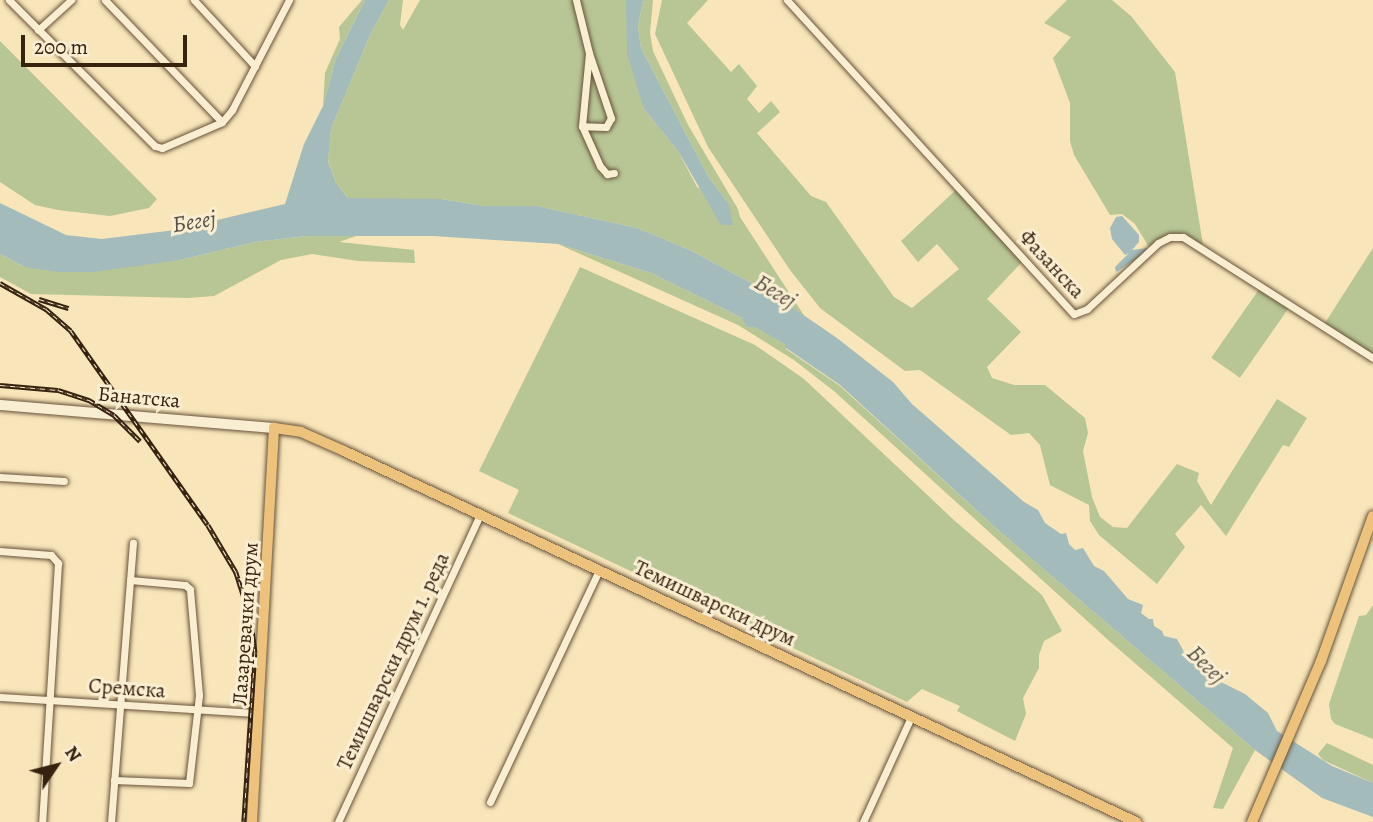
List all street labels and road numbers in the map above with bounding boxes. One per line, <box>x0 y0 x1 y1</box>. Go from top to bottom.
street label: Фазанска <box>1014 224 1090 304</box>
street label: Банатска <box>97 381 181 413</box>
street label: Лазаревачки друм <box>227 541 263 707</box>
street label: Темишварски друм 1. реда <box>331 548 455 774</box>
street label: Темишварски друм <box>630 555 800 651</box>
street label: Сремска <box>88 673 166 703</box>

